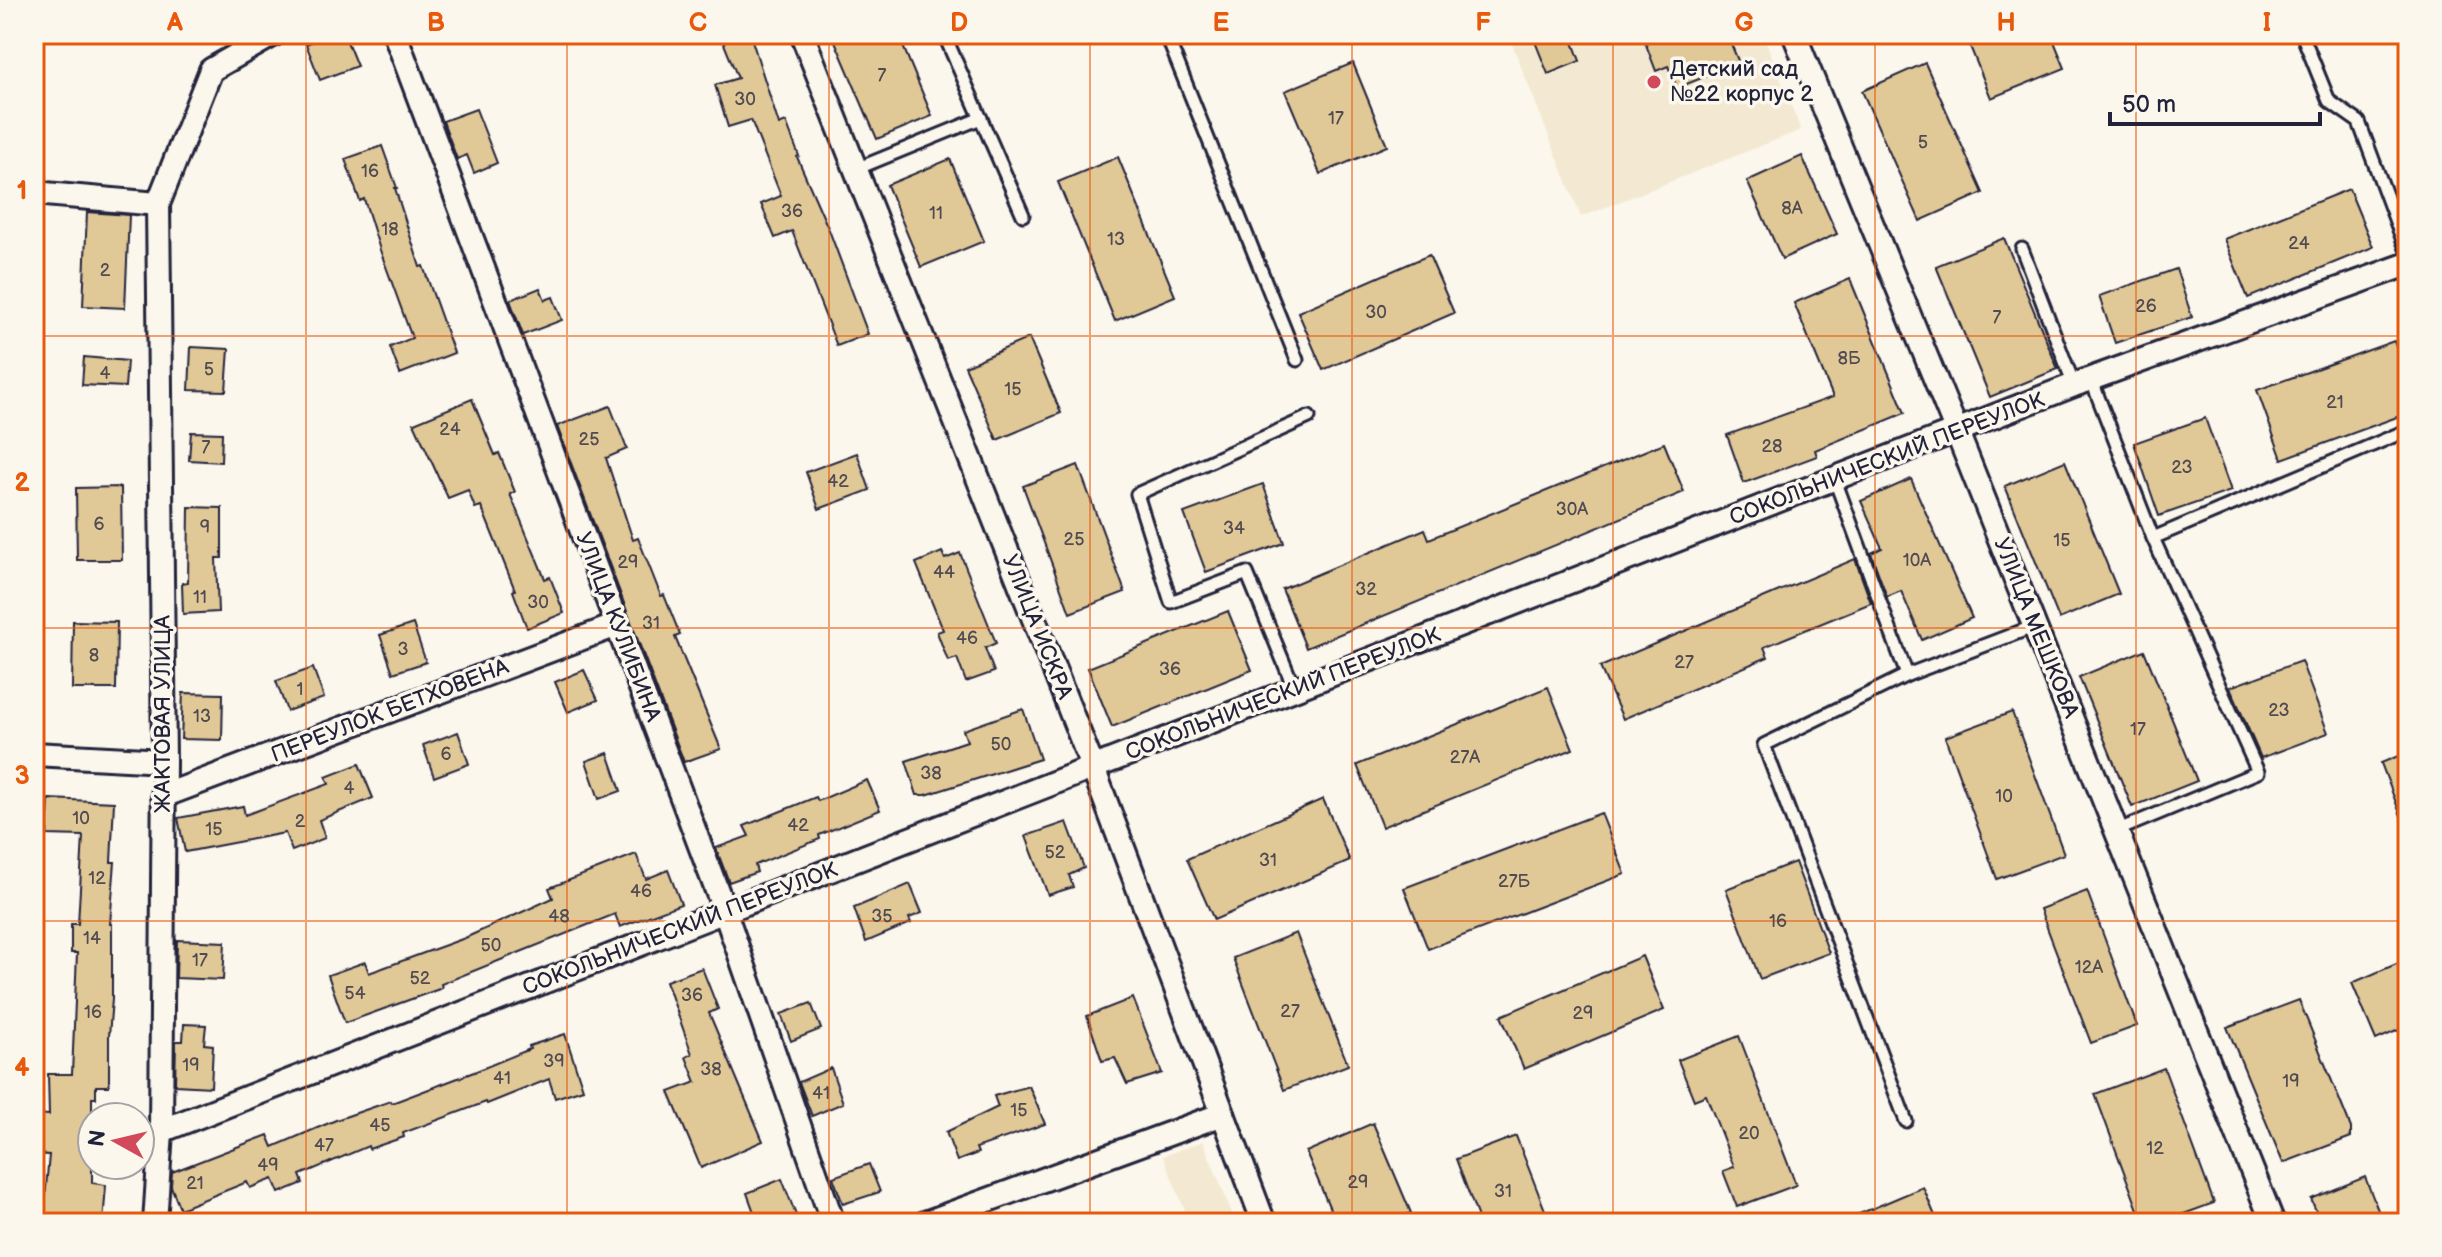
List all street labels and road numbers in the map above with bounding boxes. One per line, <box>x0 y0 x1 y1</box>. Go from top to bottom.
street label: СОКОЛЬНИЧЕСКИЙ ПЕРЕУЛОК <box>1726 386 2049 532</box>
street label: УЛИЦА КУЛИБИНА <box>569 528 667 726</box>
street label: УЛИЦА МЕШКОВА <box>1988 534 2085 723</box>
street label: УЛИЦА ИСКРА <box>996 551 1078 704</box>
street label: ЖАКТОВАЯ УЛИЦА <box>150 614 177 813</box>
street label: СОКОЛЬНИЧЕСКИЙ ПЕРЕУЛОК <box>1122 621 1445 767</box>
street label: ПЕРЕУЛОК БЕТХОВЕНА <box>267 653 513 769</box>
street label: СОКОЛЬНИЧЕСКИЙ ПЕРЕУЛОК <box>519 856 842 1002</box>

